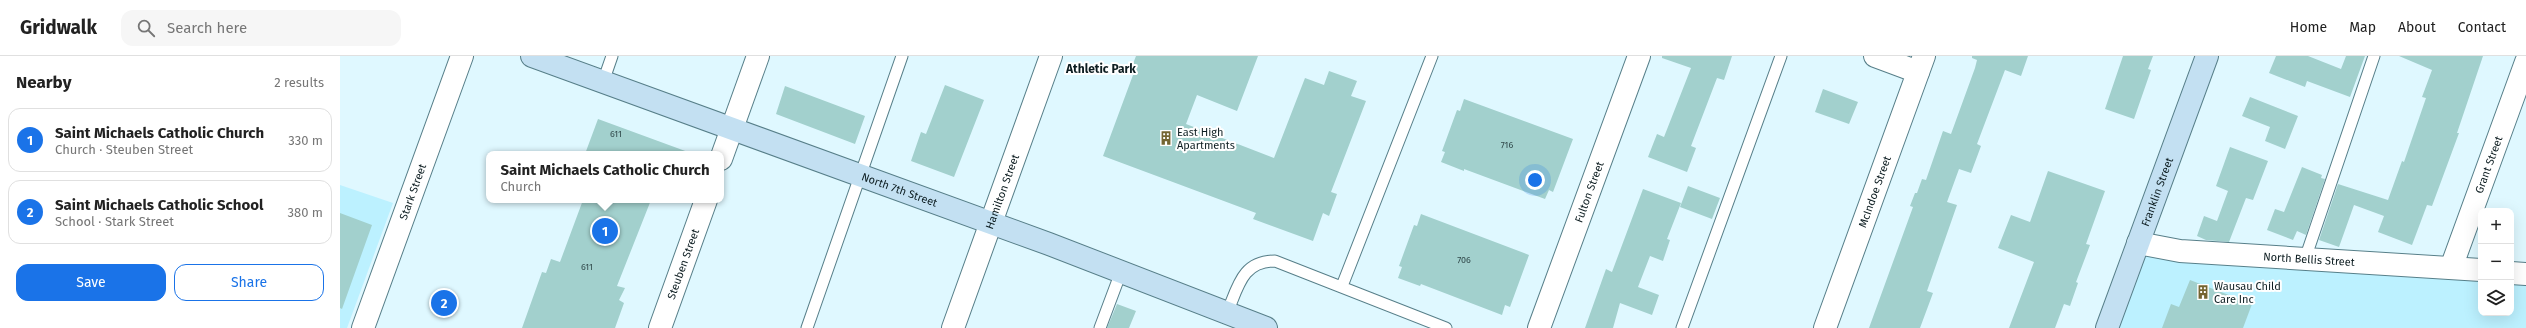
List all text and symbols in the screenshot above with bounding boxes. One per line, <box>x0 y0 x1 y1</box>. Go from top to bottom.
search box <box>121 10 401 46</box>
text: Gridwalk <box>20 16 97 39</box>
icon: search <box>135 17 157 39</box>
text: Search here <box>167 19 247 37</box>
text: Home <box>2290 19 2327 36</box>
text: Map <box>2349 19 2376 36</box>
text: About <box>2398 19 2436 36</box>
text: Contact <box>2458 19 2506 36</box>
district label: Athletic Park <box>1065 62 1136 76</box>
text: Nearby <box>16 72 71 93</box>
text: 2 results <box>274 75 324 90</box>
text: Saint Michaels Catholic Church <box>55 124 264 142</box>
place label: East High Apartments <box>1177 126 1235 152</box>
house number: 611 <box>610 129 622 139</box>
building icon: East High Apartments <box>1158 130 1174 146</box>
text: 1 <box>27 133 33 148</box>
text: 330 m <box>288 133 323 148</box>
street label: Grant Street <box>2473 134 2505 195</box>
house number: 716 <box>1501 140 1513 150</box>
text: Church · Steuben Street <box>55 142 193 157</box>
popup <box>486 151 724 203</box>
street label: Hamilton Street <box>983 152 1022 231</box>
street label: McIndoe Street <box>1856 154 1894 230</box>
street label: Franklin Street <box>2139 156 2176 228</box>
street label: Fulton Street <box>1572 160 1607 224</box>
text: Saint Michaels Catholic Church <box>500 161 710 179</box>
street label: Stark Street <box>397 162 429 222</box>
street label: North 7th Street <box>860 170 939 210</box>
your location <box>1525 170 1545 190</box>
text: Church <box>500 179 541 194</box>
text: Saint Michaels Catholic School <box>55 196 263 214</box>
text: 2 <box>27 205 33 220</box>
text: 380 m <box>288 205 323 220</box>
map controls <box>2478 208 2514 316</box>
button: + <box>2478 208 2514 244</box>
text: School · Stark Street <box>55 214 174 229</box>
pin: 1 <box>592 216 618 246</box>
street label: Steuben Street <box>665 227 702 301</box>
button: − <box>2478 244 2514 280</box>
street label: North Bellis Street <box>2263 250 2355 269</box>
house number: 706 <box>1457 255 1471 265</box>
house number: 611 <box>581 262 593 272</box>
button: Save <box>16 264 166 301</box>
button: Share <box>174 264 324 301</box>
place label: Wausau Child Care Inc <box>2214 280 2281 306</box>
button: layers <box>2478 280 2514 316</box>
building icon: Wausau Child Care Inc <box>2195 284 2211 300</box>
pin: 2 <box>431 288 457 318</box>

